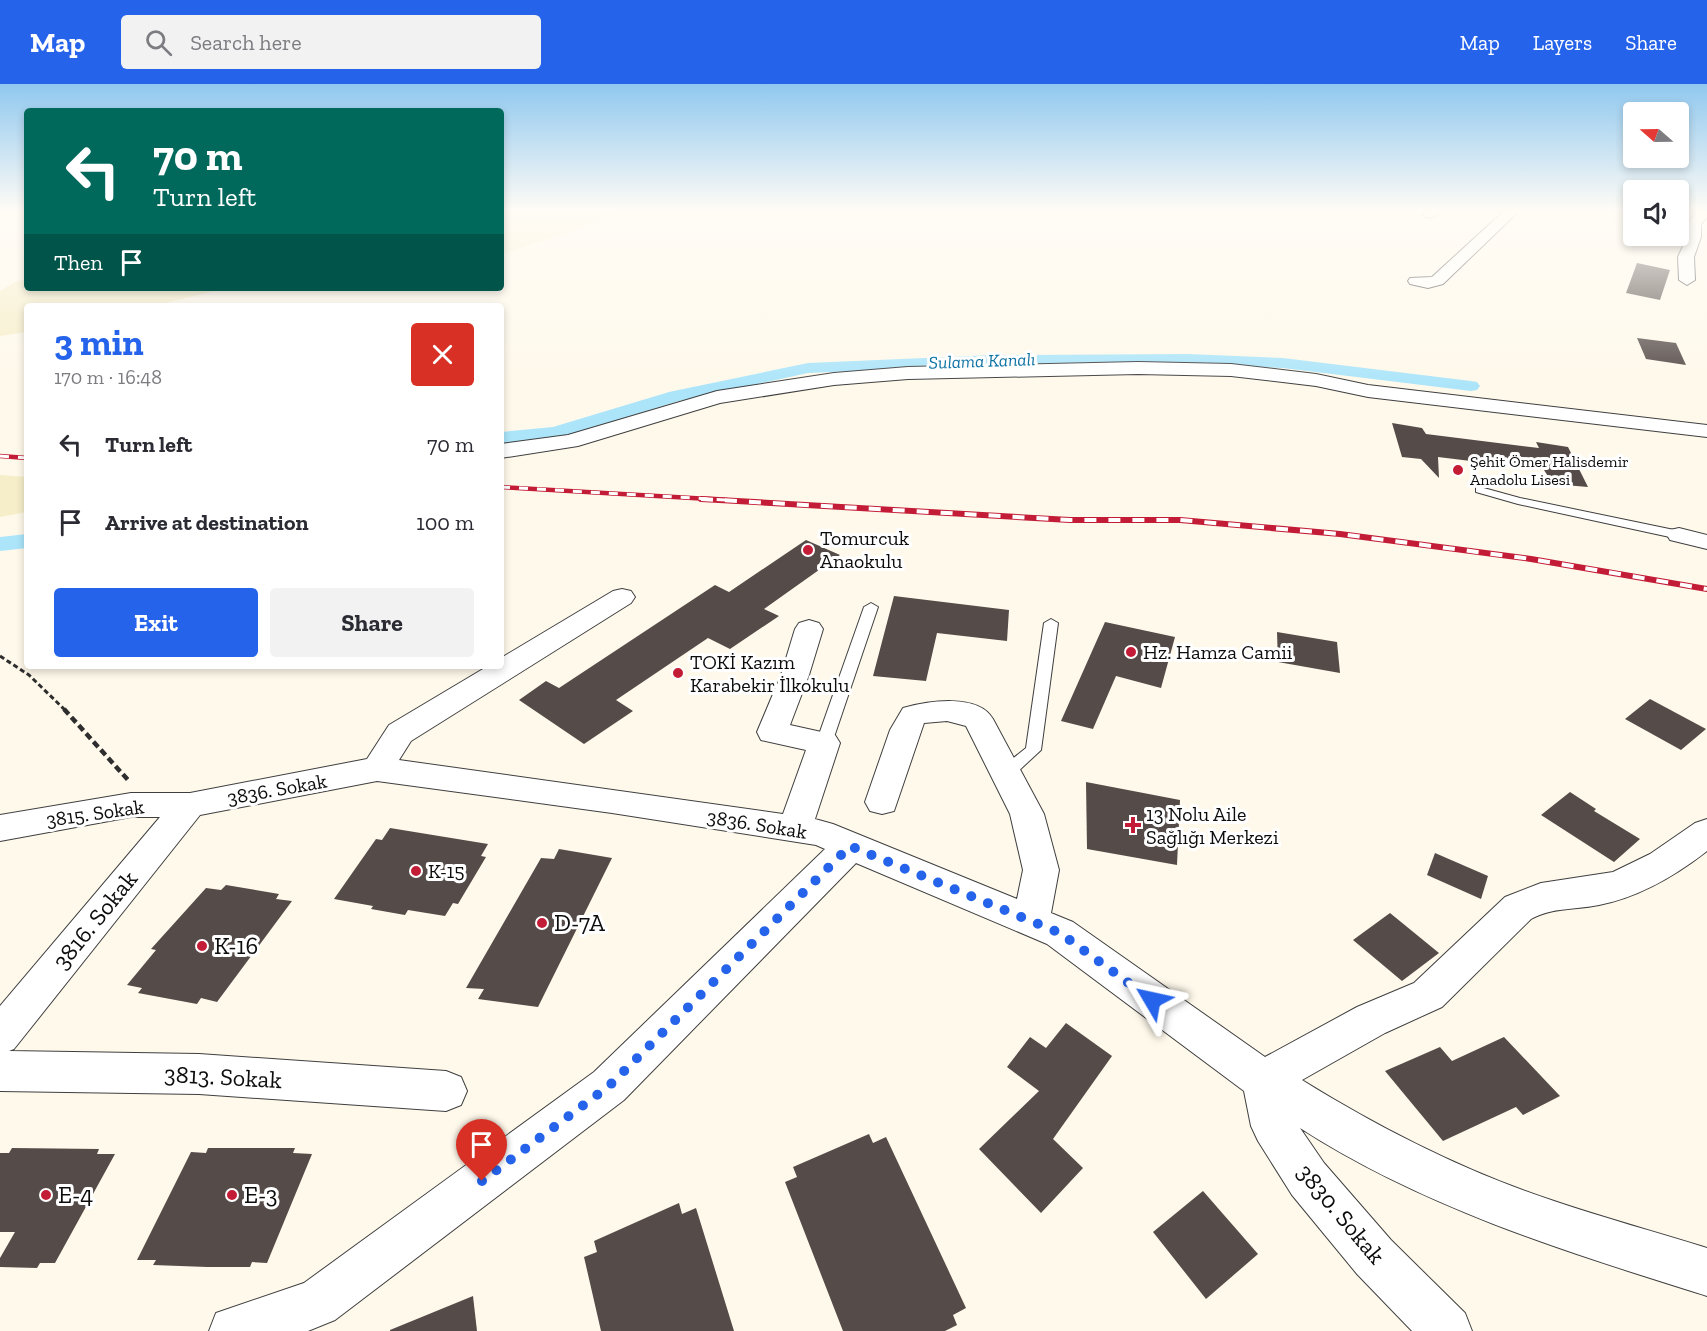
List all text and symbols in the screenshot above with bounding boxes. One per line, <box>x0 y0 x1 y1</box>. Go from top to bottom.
search box <box>121 15 541 69</box>
text: Map <box>30 26 85 59</box>
icon: search <box>142 26 175 59</box>
text: Search here <box>190 29 302 56</box>
text: Map <box>1460 30 1500 55</box>
text: Layers <box>1533 30 1592 55</box>
text: Share <box>1625 30 1677 55</box>
north arrow <box>1623 102 1689 168</box>
map controls <box>1623 102 1689 246</box>
text: 70 m <box>153 130 243 181</box>
icon: left <box>54 132 132 210</box>
button: sound <box>1623 180 1689 246</box>
text: Turn left <box>153 181 256 213</box>
icon: arrive <box>115 246 148 279</box>
text: Then <box>54 249 103 276</box>
text: 3 min <box>54 321 144 364</box>
button: close <box>411 323 474 386</box>
water label: Sulama Kanalı <box>928 348 1036 374</box>
text: 170 m · 16:48 <box>54 365 162 389</box>
icon: left <box>54 428 87 461</box>
text: Turn left <box>105 431 192 458</box>
text: 70 m <box>427 431 474 458</box>
place label: Şehit Ömer Halisdemir Anadolu Lisesi <box>1470 452 1629 489</box>
marker: Şehit Ömer Halisdemir Anadolu Lisesi <box>1451 463 1465 477</box>
icon: arrive <box>54 506 87 539</box>
text: Arrive at destination <box>105 509 308 536</box>
text: 100 m <box>416 509 474 536</box>
place label: Tomurcuk Anaokulu <box>820 526 910 573</box>
marker: Tomurcuk Anaokulu <box>801 543 815 557</box>
button: Exit <box>54 588 258 657</box>
button: Share <box>270 588 474 657</box>
place label: Hz. Hamza Camii <box>1143 640 1293 664</box>
marker: Hz. Hamza Camii <box>1124 645 1138 659</box>
place label: TOKİ Kazım Karabekir İlkokulu <box>690 650 850 697</box>
marker: TOKİ Kazım Karabekir İlkokulu <box>671 666 685 680</box>
street label: 3836. Sokak <box>225 768 329 810</box>
street label: 3815. Sokak <box>44 794 146 832</box>
place label: 13 Nolu Aile Sağlığı Merkezi <box>1146 802 1279 849</box>
street label: 3836. Sokak <box>705 804 809 844</box>
marker: 13 Nolu Aile Sağlığı Merkezi <box>1124 816 1142 834</box>
place label: K-15 <box>428 859 464 883</box>
street label: 3816. Sokak <box>46 864 143 975</box>
marker: K-15 <box>409 864 423 878</box>
place label: D-7A <box>554 908 605 937</box>
marker: D-7A <box>535 916 549 930</box>
place label: K-16 <box>214 931 258 960</box>
marker: K-16 <box>195 939 209 953</box>
position arrow <box>1120 968 1184 1032</box>
street label: 3813. Sokak <box>163 1059 283 1094</box>
pin <box>456 1119 507 1181</box>
icon: arrive <box>465 1128 498 1161</box>
street label: 3830. Sokak <box>1291 1158 1392 1270</box>
place label: E-4 <box>58 1180 93 1209</box>
place label: E-3 <box>244 1180 278 1209</box>
marker: E-4 <box>39 1188 53 1202</box>
marker: E-3 <box>225 1188 239 1202</box>

